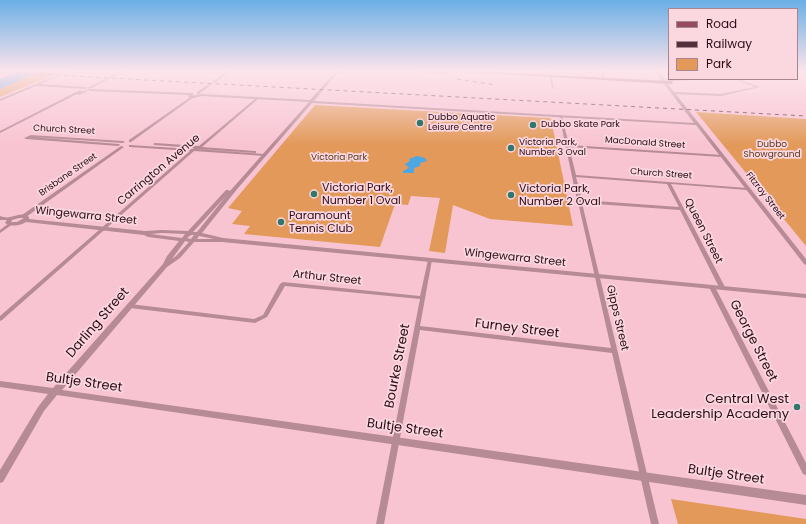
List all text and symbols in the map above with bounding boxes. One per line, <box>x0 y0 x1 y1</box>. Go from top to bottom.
legend <box>668 8 798 80</box>
text: Road <box>706 15 737 32</box>
text: Railway <box>706 35 752 52</box>
text: Park <box>706 55 732 72</box>
place label: Dubbo Aquatic Leisure Centre <box>428 113 495 134</box>
marker: Dubbo Aquatic Leisure Centre <box>415 118 425 128</box>
marker: Dubbo Skate Park <box>528 120 538 130</box>
place label: Dubbo Skate Park <box>541 120 620 130</box>
street label: Church Street <box>33 123 95 137</box>
street label: Carrington Avenue <box>115 132 203 208</box>
street label: MacDonald Street <box>605 135 685 151</box>
place label: Victoria Park, Number 3 Oval <box>519 138 586 159</box>
park label: Dubbo Showground <box>744 140 800 161</box>
marker: Victoria Park, Number 3 Oval <box>506 143 516 153</box>
street label: Brisbane Street <box>37 151 99 199</box>
park label: Victoria Park <box>311 153 367 163</box>
street label: Church Street <box>630 166 692 182</box>
street label: Fitzroy Street <box>743 170 787 222</box>
place label: Victoria Park, Number 1 Oval <box>322 181 401 207</box>
place label: Victoria Park, Number 2 Oval <box>519 182 601 208</box>
marker: Victoria Park, Number 1 Oval <box>309 189 319 199</box>
marker: Victoria Park, Number 2 Oval <box>506 190 516 200</box>
street label: Queen Street <box>681 196 725 266</box>
street label: Wingewarra Street <box>35 204 137 228</box>
place label: Paramount Tennis Club <box>289 209 353 235</box>
marker: Paramount Tennis Club <box>276 217 286 227</box>
street label: Wingewarra Street <box>464 246 566 270</box>
street label: Arthur Street <box>292 268 362 288</box>
street label: Gipps Street <box>603 284 631 352</box>
street label: Darling Street <box>63 285 133 361</box>
street label: George Street <box>726 297 780 385</box>
street label: Furney Street <box>474 316 560 342</box>
street label: Bourke Street <box>382 322 414 410</box>
street label: Bultje Street <box>45 370 123 396</box>
place label: Central West Leadership Academy <box>651 392 789 423</box>
marker: Central West Leadership Academy <box>792 402 802 412</box>
street label: Bultje Street <box>366 416 444 442</box>
street label: Bultje Street <box>687 462 765 488</box>

